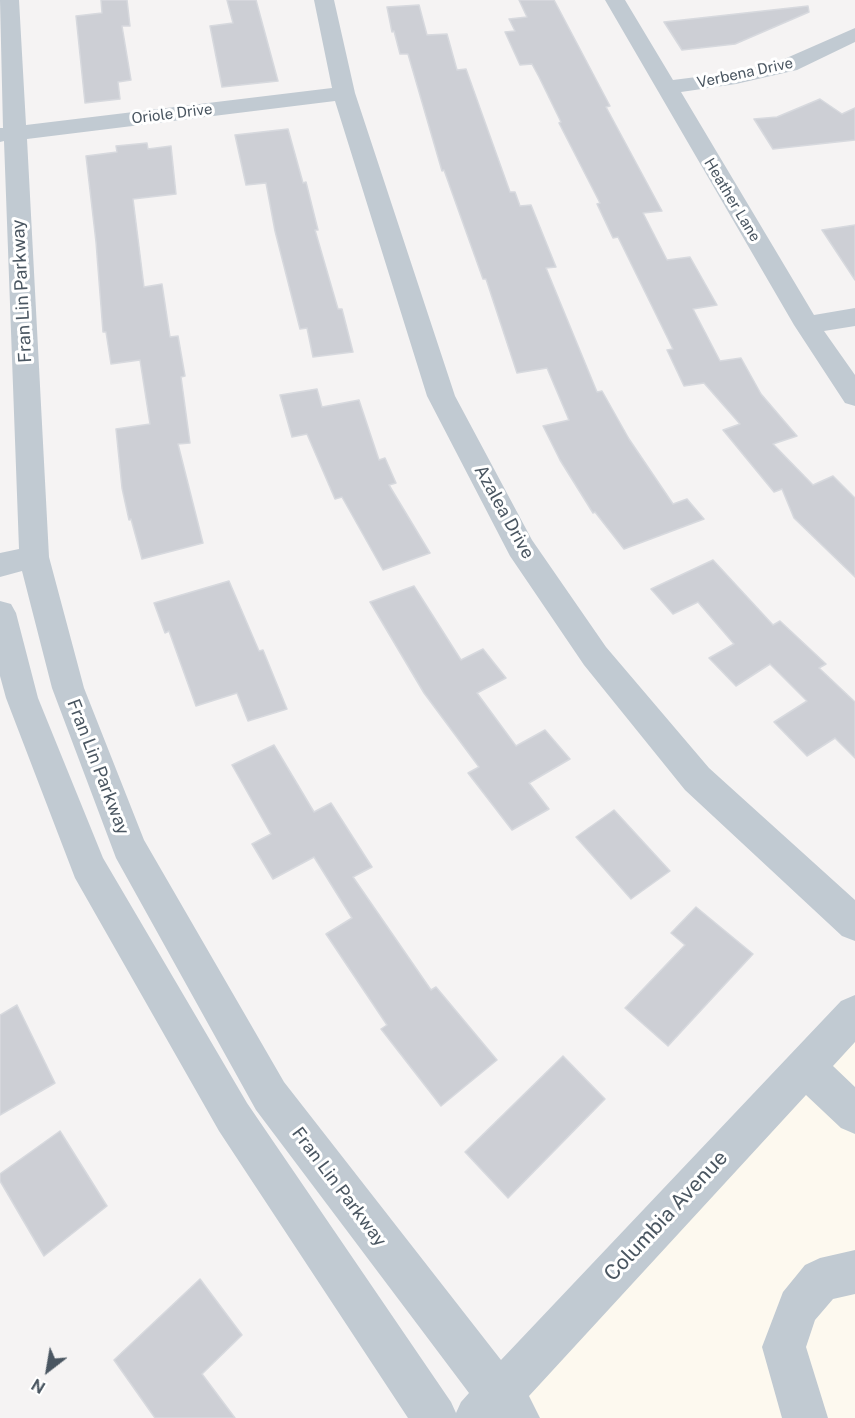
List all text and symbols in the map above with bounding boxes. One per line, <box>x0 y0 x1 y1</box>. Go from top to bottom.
street label: Verbena Drive <box>695 54 795 92</box>
street label: Oriole Drive <box>131 100 213 128</box>
street label: Heather Lane <box>700 155 764 245</box>
street label: Fran Lin Parkway <box>7 219 37 363</box>
street label: Azalea Drive <box>469 461 539 563</box>
street label: Fran Lin Parkway <box>62 696 134 838</box>
street label: Fran Lin Parkway <box>287 1123 391 1251</box>
street label: Columbia Avenue <box>599 1145 733 1287</box>
north arrow <box>18 1340 78 1400</box>
text: N <box>28 1374 49 1397</box>

